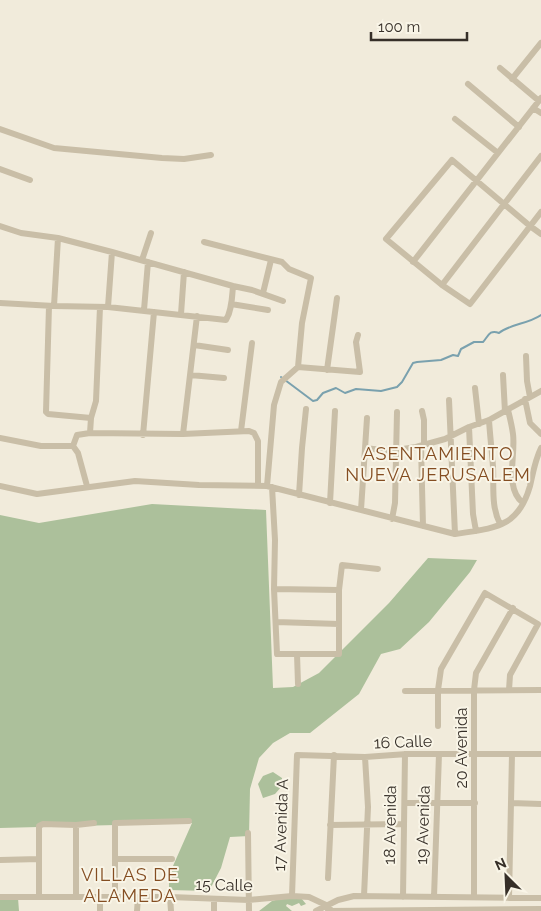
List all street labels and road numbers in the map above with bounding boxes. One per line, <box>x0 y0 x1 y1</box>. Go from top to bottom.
street label: 20 Avenida <box>452 707 471 789</box>
street label: 16 Calle <box>373 731 433 753</box>
street label: 17 Avenida A <box>270 778 292 872</box>
street label: 18 Avenida <box>380 785 400 865</box>
street label: 19 Avenida <box>412 785 434 865</box>
street label: 15 Calle <box>195 875 253 895</box>

